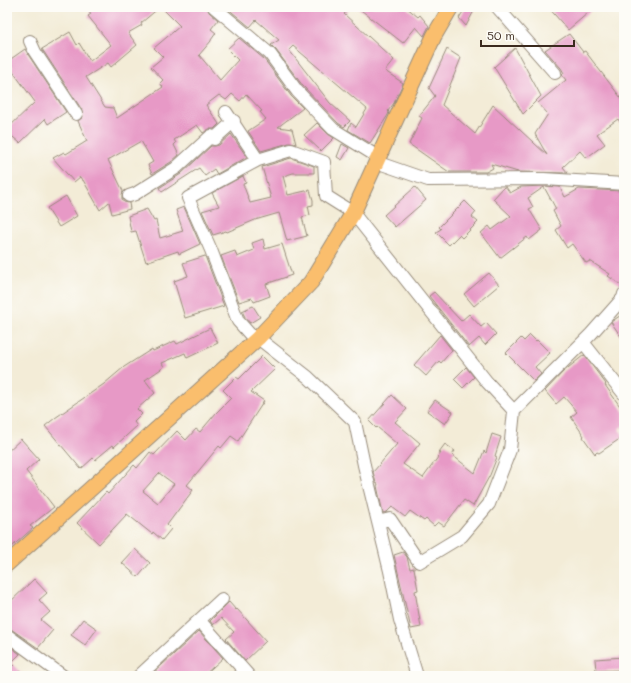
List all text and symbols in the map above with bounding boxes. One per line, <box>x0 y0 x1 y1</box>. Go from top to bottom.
scale bar <box>481 22 574 48</box>
text: 50 m <box>487 27 515 43</box>

